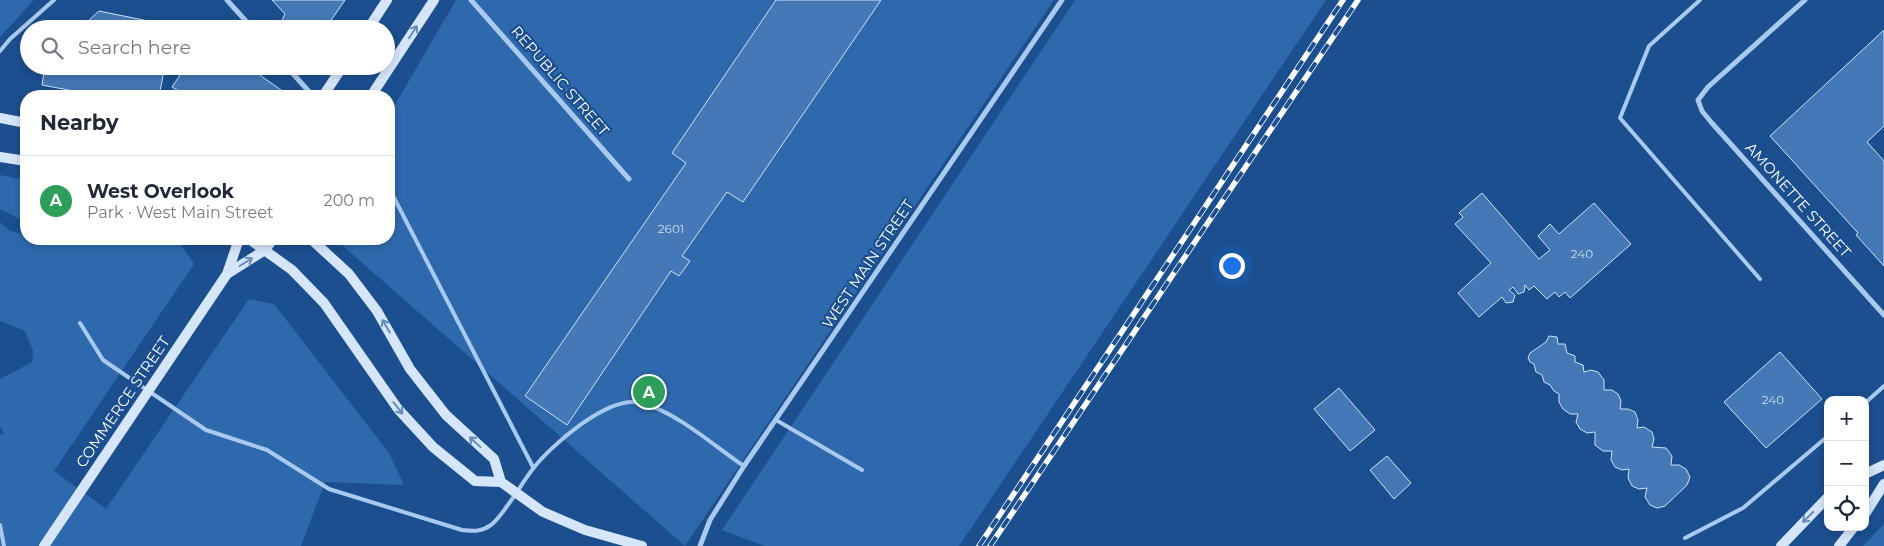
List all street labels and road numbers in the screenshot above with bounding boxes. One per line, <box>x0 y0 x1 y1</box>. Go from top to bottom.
street label: REPUBLIC STREET <box>507 22 614 140</box>
street label: AMONETTE STREET <box>1742 138 1855 261</box>
street label: WEST MAIN STREET <box>817 195 918 332</box>
street label: COMMERCE STREET <box>72 332 174 471</box>

